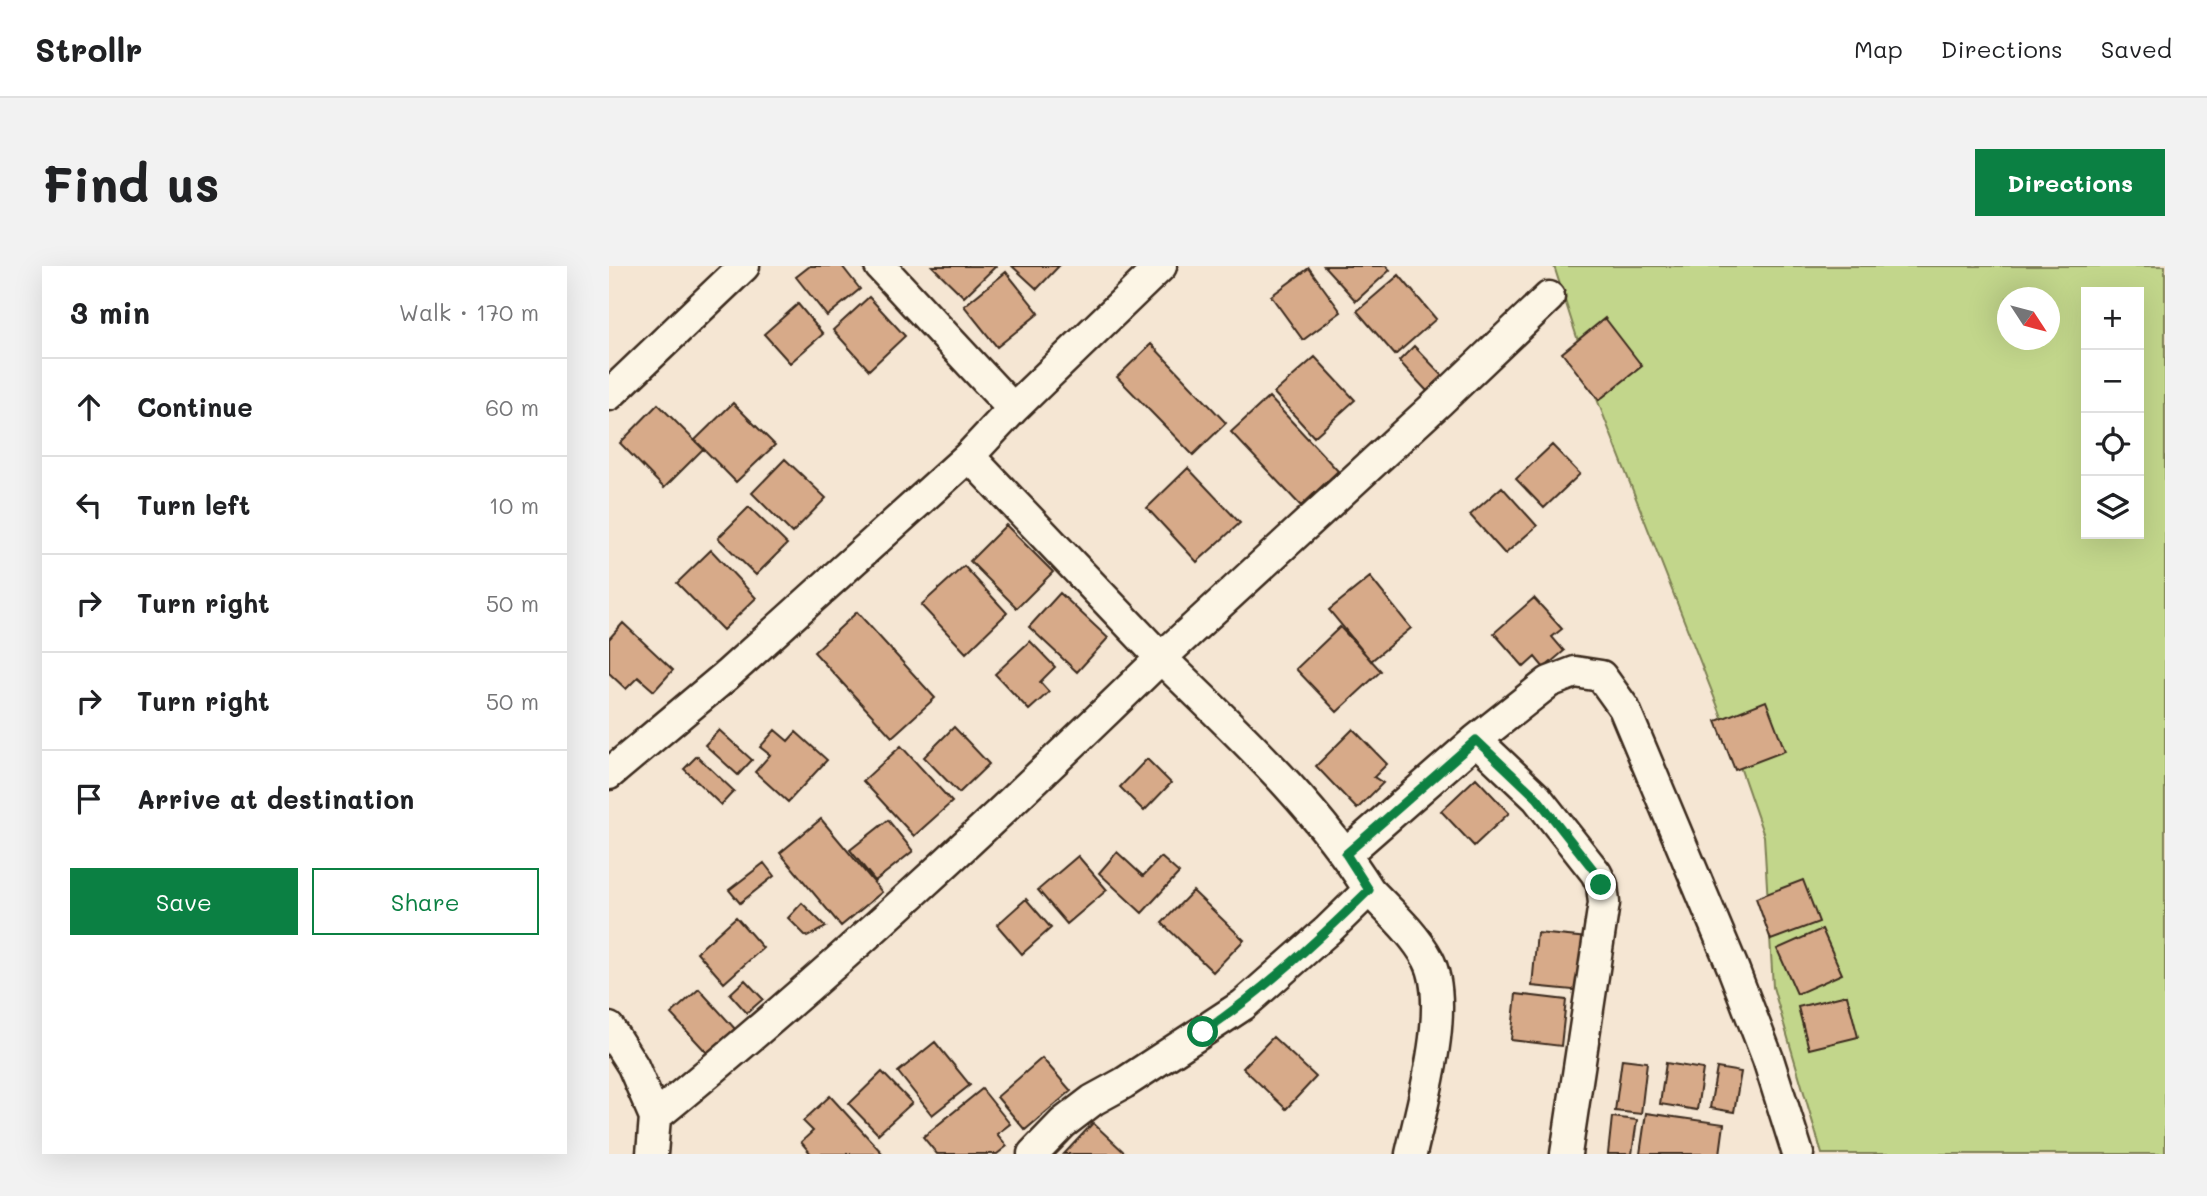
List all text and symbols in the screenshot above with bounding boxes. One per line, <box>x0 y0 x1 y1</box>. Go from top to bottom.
text: Strollr <box>35 27 143 70</box>
text: Map <box>1854 33 1903 64</box>
text: Directions <box>1941 33 2063 64</box>
text: Saved <box>2101 33 2172 64</box>
button: Directions <box>1975 149 2165 216</box>
text: Find us <box>42 151 220 214</box>
north arrow <box>1997 287 2060 350</box>
map controls <box>2081 287 2144 539</box>
button: + <box>2081 287 2144 350</box>
text: 3 min <box>70 292 150 332</box>
text: Walk · 170 m <box>399 297 539 327</box>
button: − <box>2081 350 2144 413</box>
icon: ahead <box>70 388 108 426</box>
text: Continue <box>137 390 253 424</box>
text: 60 m <box>485 392 539 422</box>
button: locate <box>2081 413 2144 476</box>
button: layers <box>2081 476 2144 539</box>
icon: left <box>70 486 108 524</box>
text: Turn left <box>137 488 250 522</box>
text: 10 m <box>489 490 539 520</box>
icon: right <box>70 584 108 622</box>
text: Turn right <box>137 586 270 620</box>
text: 50 m <box>486 588 539 618</box>
icon: right <box>70 682 108 720</box>
text: Turn right <box>137 684 270 718</box>
text: 50 m <box>486 686 539 716</box>
icon: arrive <box>70 780 108 818</box>
text: Arrive at destination <box>137 782 414 816</box>
button: Save <box>70 868 298 935</box>
button: Share <box>312 868 539 935</box>
route end <box>1585 869 1616 900</box>
route start <box>1187 1016 1218 1047</box>

